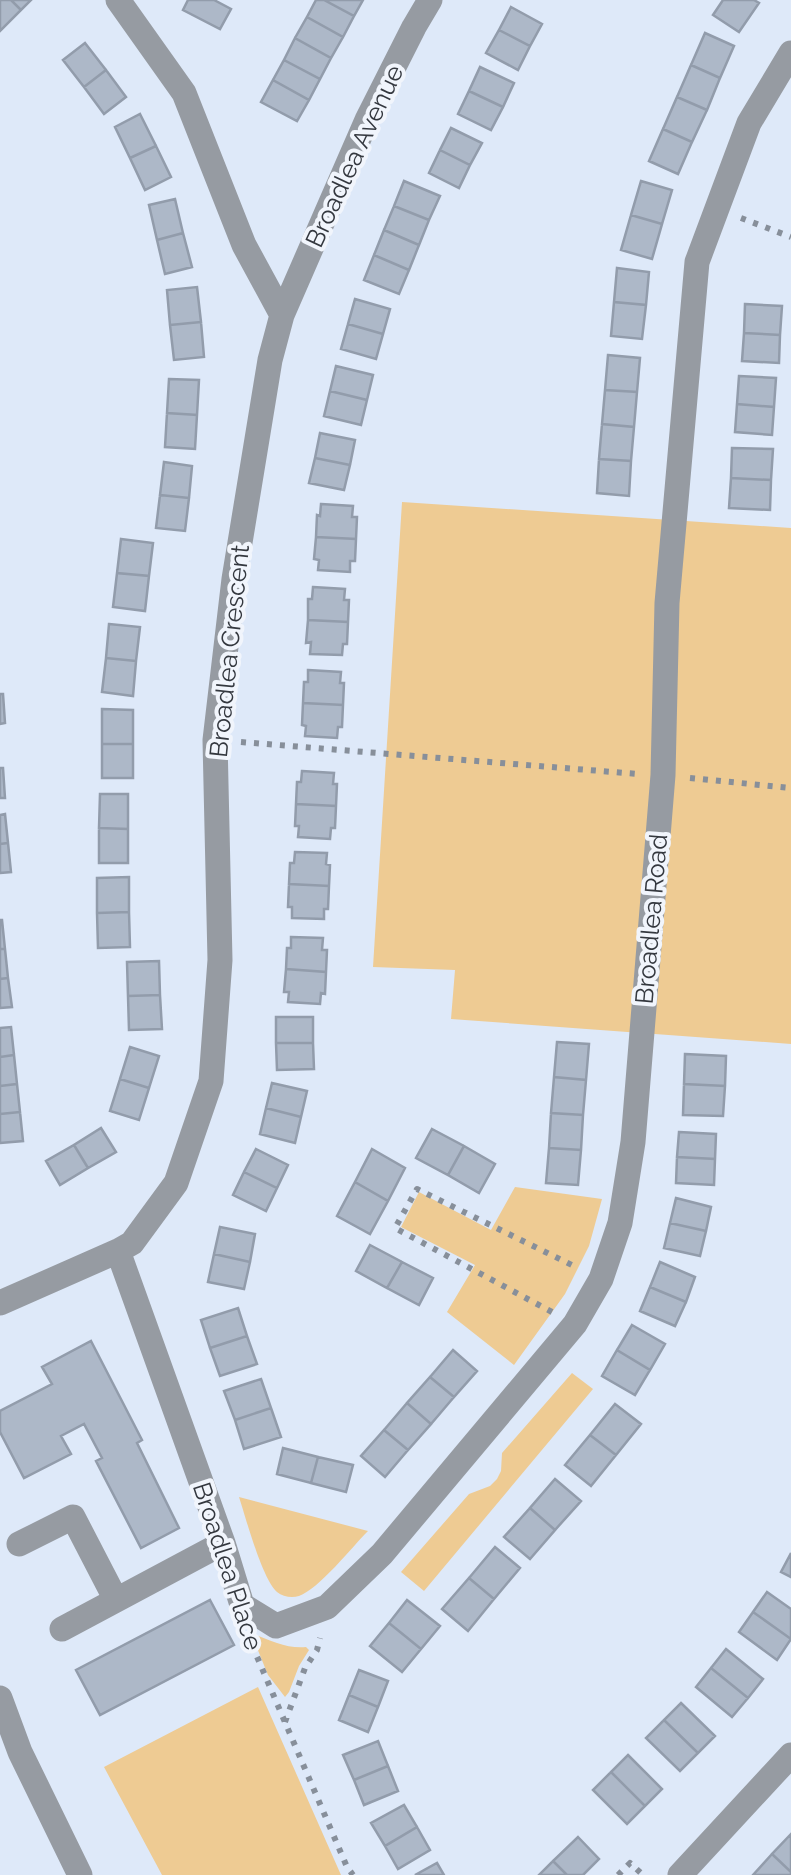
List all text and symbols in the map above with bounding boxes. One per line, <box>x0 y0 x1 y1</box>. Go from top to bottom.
street label: Broadlea Avenue <box>299 60 409 252</box>
street label: Broadlea Crescent <box>203 542 255 759</box>
street label: Broadlea Road <box>629 833 673 1005</box>
street label: Broadlea Place <box>187 1478 269 1654</box>

